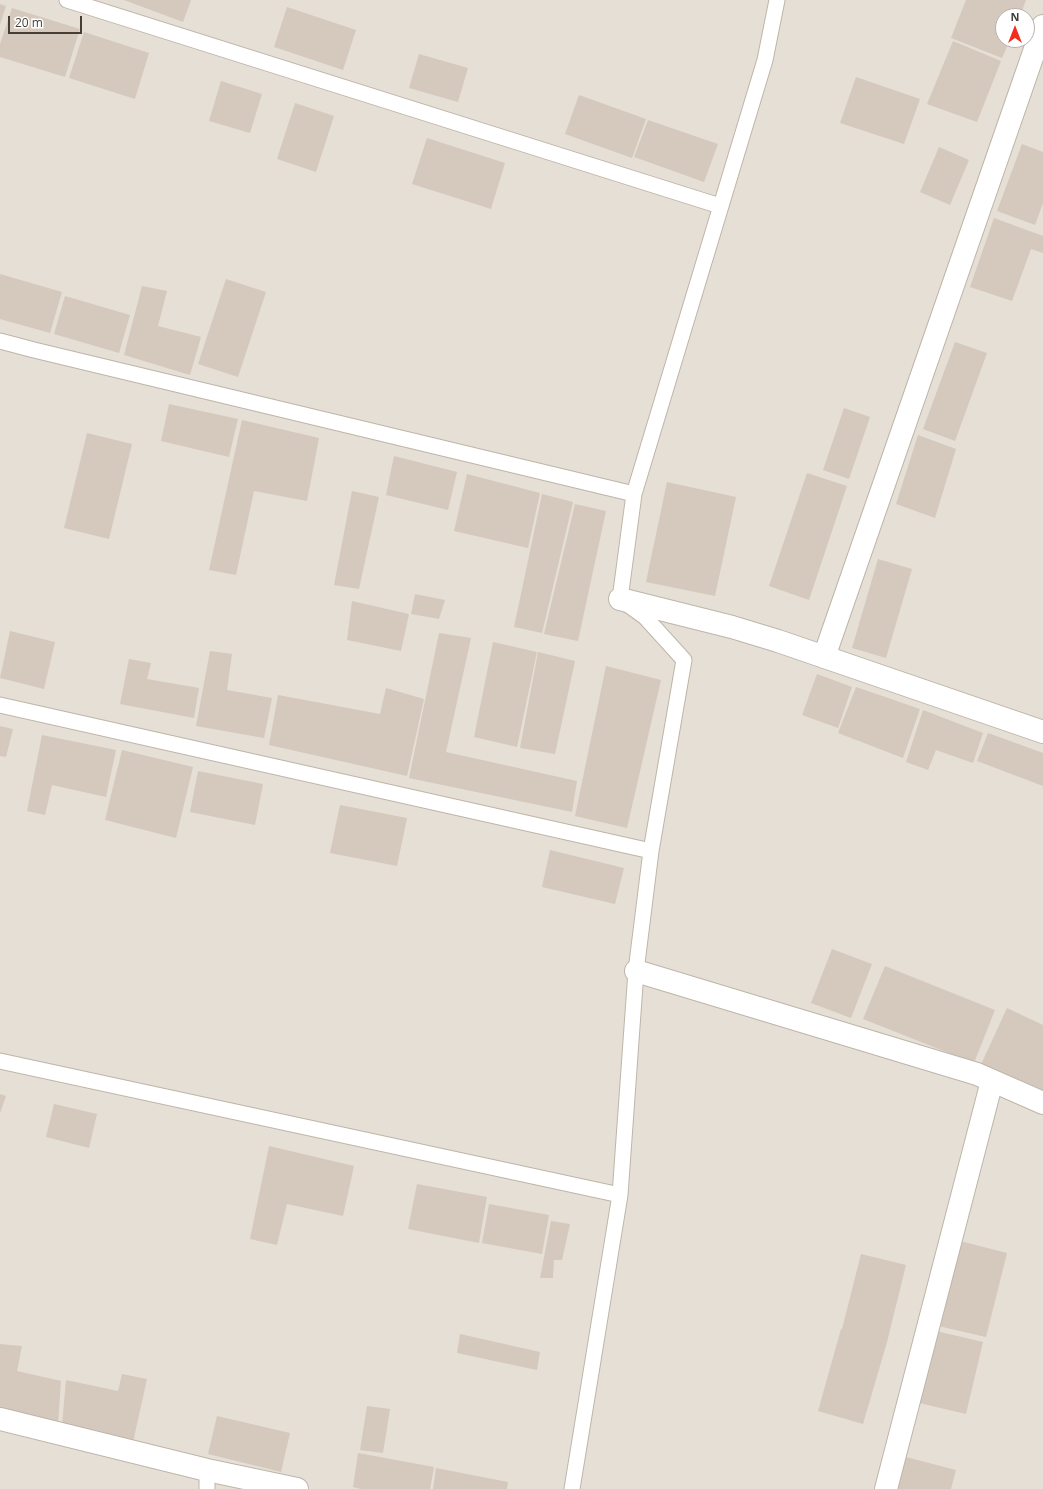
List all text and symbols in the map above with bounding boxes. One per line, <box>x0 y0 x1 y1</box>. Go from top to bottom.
scale bar <box>10 8 84 34</box>
north arrow <box>995 8 1035 48</box>
text: N <box>1011 9 1019 24</box>
text: 20 m <box>15 14 43 31</box>

